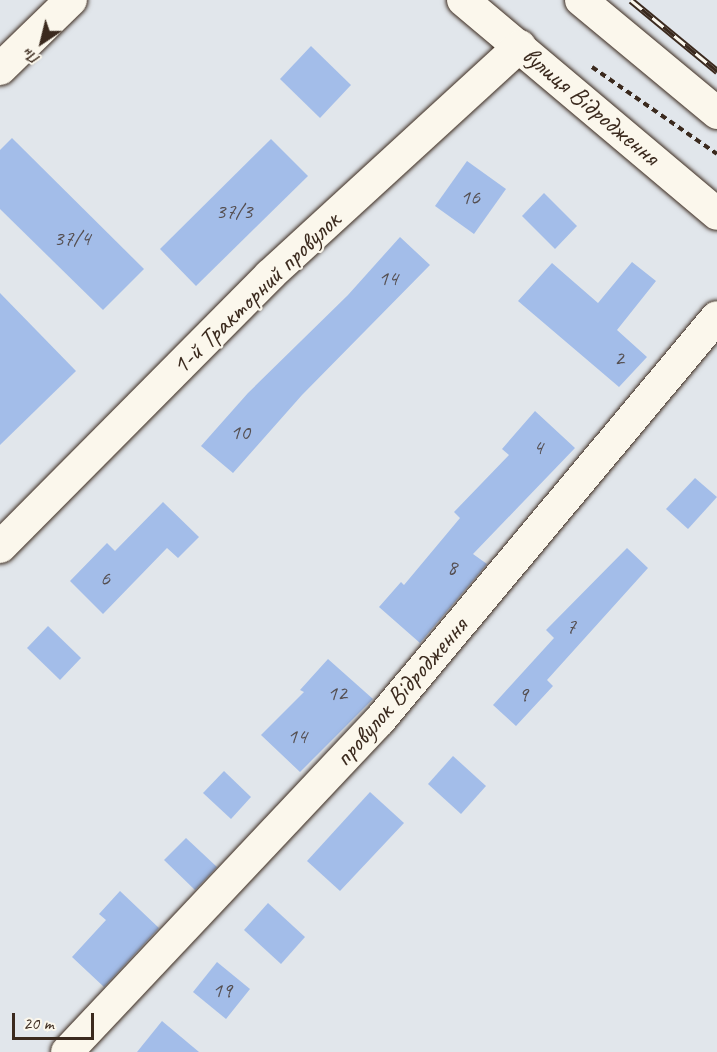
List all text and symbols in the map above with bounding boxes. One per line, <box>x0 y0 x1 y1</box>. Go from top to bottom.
north arrow <box>12 12 72 72</box>
street label: вулиця Відродження <box>516 40 666 172</box>
text: Пн <box>19 44 44 70</box>
house number: 16 <box>460 185 480 211</box>
house number: 37/3 <box>216 199 252 225</box>
street label: 1-й Тракторний провулок <box>165 205 347 381</box>
house number: 37/4 <box>54 226 90 252</box>
house number: 14 <box>378 266 398 292</box>
house number: 2 <box>614 346 624 372</box>
house number: 10 <box>230 420 250 446</box>
house number: 4 <box>533 435 543 461</box>
house number: 8 <box>447 555 457 581</box>
house number: 6 <box>100 566 110 592</box>
street label: провулок Відродження <box>328 611 474 773</box>
house number: 7 <box>566 614 576 640</box>
house number: 12 <box>327 681 347 707</box>
house number: 9 <box>518 682 528 708</box>
house number: 14 <box>287 724 307 750</box>
house number: 19 <box>212 978 232 1004</box>
scale bar <box>15 1001 98 1039</box>
text: 20 m <box>23 1012 54 1034</box>

